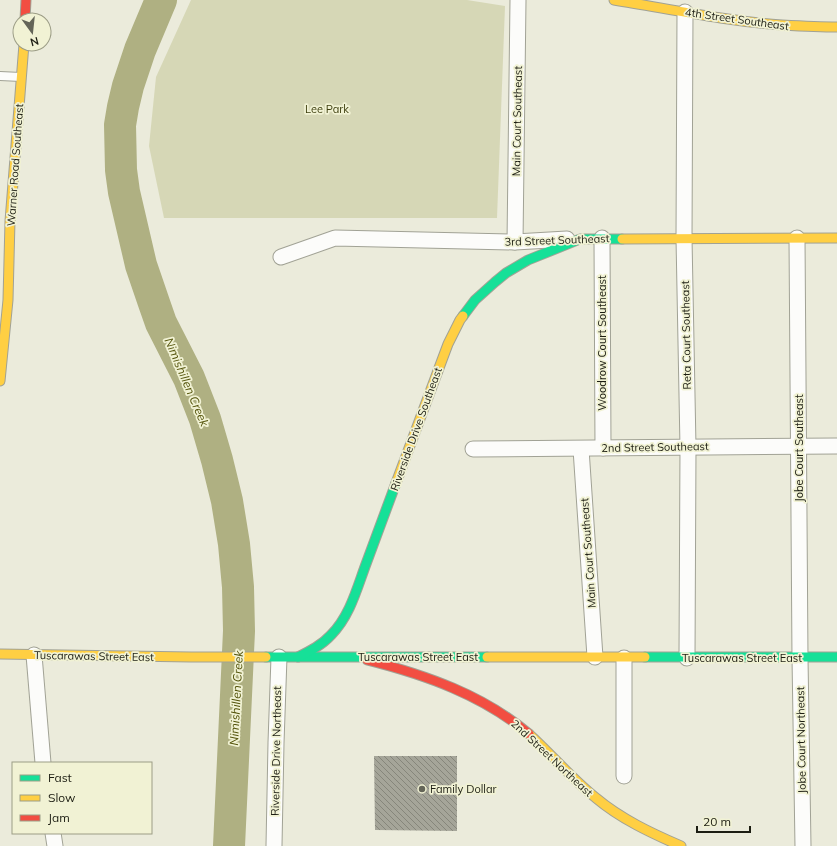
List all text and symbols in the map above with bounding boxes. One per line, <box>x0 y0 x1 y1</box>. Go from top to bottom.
street label: 4th Street Southeast <box>684 5 790 33</box>
north arrow <box>12 12 52 52</box>
text: N <box>29 34 40 49</box>
street label: Main Court Southeast <box>509 66 525 176</box>
park label: Lee Park <box>305 102 349 116</box>
street label: Warner Road Southeast <box>4 103 26 227</box>
street label: 3rd Street Southeast <box>504 231 610 249</box>
street label: Woodrow Court Southeast <box>595 275 609 411</box>
street label: Reta Court Southeast <box>678 280 694 390</box>
water label: Nimishillen Creek <box>161 335 213 429</box>
street label: Riverside Drive Southeast <box>387 365 445 493</box>
street label: Jobe Court Southeast <box>792 394 806 502</box>
street label: 2nd Street Southeast <box>601 439 709 455</box>
street label: Main Court Southeast <box>577 497 599 609</box>
street label: Tuscarawas Street East <box>34 648 154 664</box>
water label: Nimishillen Creek <box>226 649 246 746</box>
street label: Tuscarawas Street East <box>358 650 478 664</box>
street label: Tuscarawas Street East <box>682 651 802 665</box>
street label: Riverside Drive Northeast <box>268 686 284 816</box>
street label: Jobe Court Northeast <box>793 686 809 794</box>
street label: 2nd Street Northeast <box>508 716 596 800</box>
legend <box>12 762 152 834</box>
text: Fast <box>48 770 72 785</box>
place label: Family Dollar <box>430 782 497 796</box>
marker: Family Dollar <box>417 784 427 794</box>
text: Slow <box>48 790 76 805</box>
scale bar <box>697 808 750 834</box>
text: Jam <box>48 810 70 825</box>
text: 20 m <box>703 814 731 829</box>

